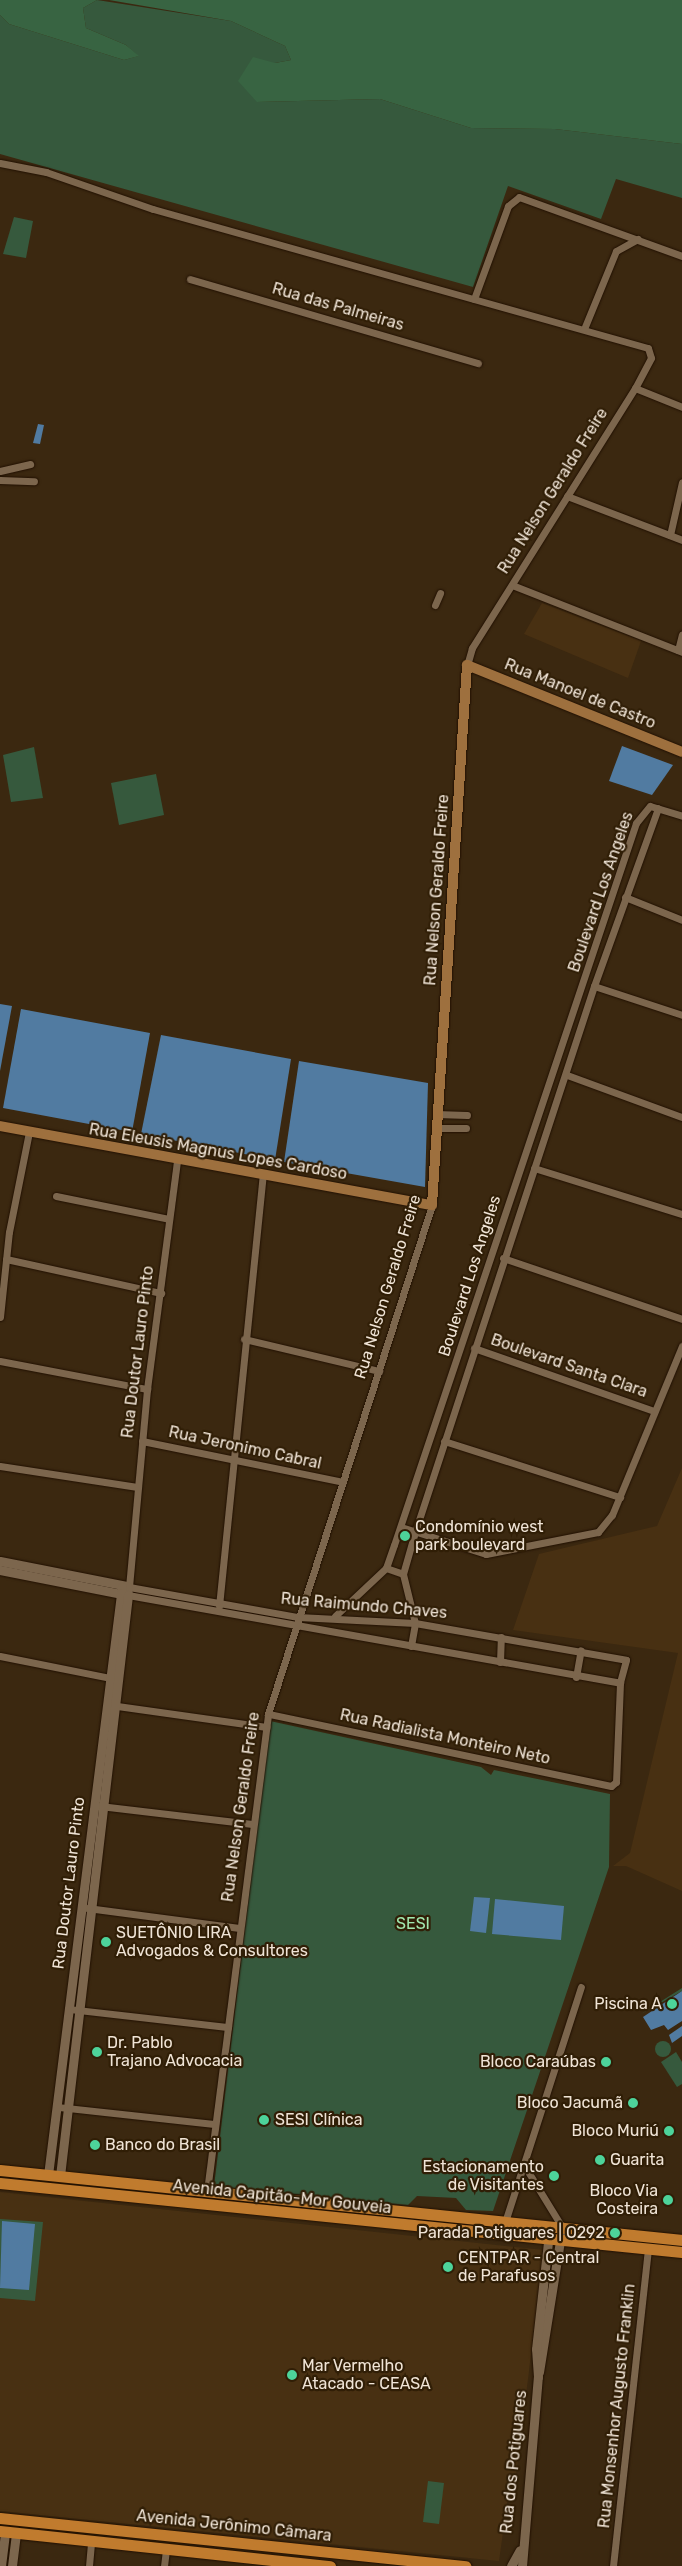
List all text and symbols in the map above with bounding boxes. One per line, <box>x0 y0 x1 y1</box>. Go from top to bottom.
street label: Rua das Palmeiras <box>270 279 406 335</box>
street label: Rua Nelson Geraldo Freire <box>494 405 612 577</box>
street label: Rua Manoel de Castro <box>502 655 658 733</box>
street label: Rua Nelson Geraldo Freire <box>421 794 453 986</box>
street label: Boulevard Los Angeles <box>564 809 638 975</box>
street label: Rua Eleusis Magnus Lopes Cardoso <box>87 1120 349 1184</box>
street label: Rua Nelson Geraldo Freire <box>351 1193 425 1381</box>
street label: Boulevard Los Angeles <box>435 1193 505 1359</box>
street label: Rua Doutor Lauro Pinto <box>118 1265 158 1439</box>
street label: Boulevard Santa Clara <box>488 1330 650 1402</box>
street label: Rua Jeronimo Cabral <box>167 1422 323 1474</box>
place label: Condomínio west park boulevard <box>415 1517 544 1555</box>
marker: Condomínio west park boulevard <box>399 1530 411 1542</box>
street label: Rua Raimundo Chaves <box>280 1589 448 1623</box>
street label: Rua Radialista Monteiro Neto <box>338 1705 552 1769</box>
street label: Rua Nelson Geraldo Freire <box>218 1711 264 1903</box>
street label: Rua Doutor Lauro Pinto <box>49 1796 89 1970</box>
park label: SESI <box>396 1914 430 1934</box>
place label: SUETÔNIO LIRA Advogados & Consultores <box>116 1923 308 1961</box>
marker: SUETÔNIO LIRA Advogados & Consultores <box>100 1936 112 1948</box>
place label: Piscina A <box>594 1994 662 2014</box>
marker: Piscina A <box>666 1998 678 2010</box>
place label: Dr. Pablo Trajano Advocacia <box>107 2033 243 2071</box>
marker: Dr. Pablo Trajano Advocacia <box>91 2046 103 2058</box>
place label: Bloco Caraúbas <box>480 2052 596 2072</box>
marker: Bloco Caraúbas <box>600 2056 612 2068</box>
place label: Bloco Jacumã <box>517 2093 623 2113</box>
marker: Bloco Jacumã <box>627 2097 639 2109</box>
place label: SESI Clínica <box>275 2110 363 2130</box>
marker: SESI Clínica <box>257 2113 271 2127</box>
place label: Bloco Muriú <box>571 2121 659 2141</box>
marker: Bloco Muriú <box>663 2125 675 2137</box>
place label: Banco do Brasil <box>105 2135 220 2155</box>
marker: Banco do Brasil <box>89 2139 101 2151</box>
place label: Guarita <box>610 2150 664 2170</box>
marker: Guarita <box>594 2154 606 2166</box>
place label: Estacionamento de Visitantes <box>422 2157 544 2195</box>
marker: Estacionamento de Visitantes <box>548 2170 560 2182</box>
street label: Avenida Capitão-Mor Gouveia <box>171 2176 393 2218</box>
place label: Bloco Via Costeira <box>589 2181 658 2219</box>
marker: Bloco Via Costeira <box>662 2194 674 2206</box>
place label: Parada Potiguares | O292 <box>418 2223 605 2243</box>
marker: Parada Potiguares | O292 <box>609 2227 621 2239</box>
place label: CENTPAR - Central de Parafusos <box>458 2248 599 2286</box>
marker: CENTPAR - Central de Parafusos <box>442 2261 454 2273</box>
street label: Rua Monsenhor Augusto Franklin <box>595 2282 639 2530</box>
place label: Mar Vermelho Atacado - CEASA <box>302 2356 431 2394</box>
marker: Mar Vermelho Atacado - CEASA <box>286 2369 298 2381</box>
street label: Rua dos Potiguares <box>497 2389 531 2535</box>
street label: Avenida Jerônimo Câmara <box>136 2506 332 2546</box>

